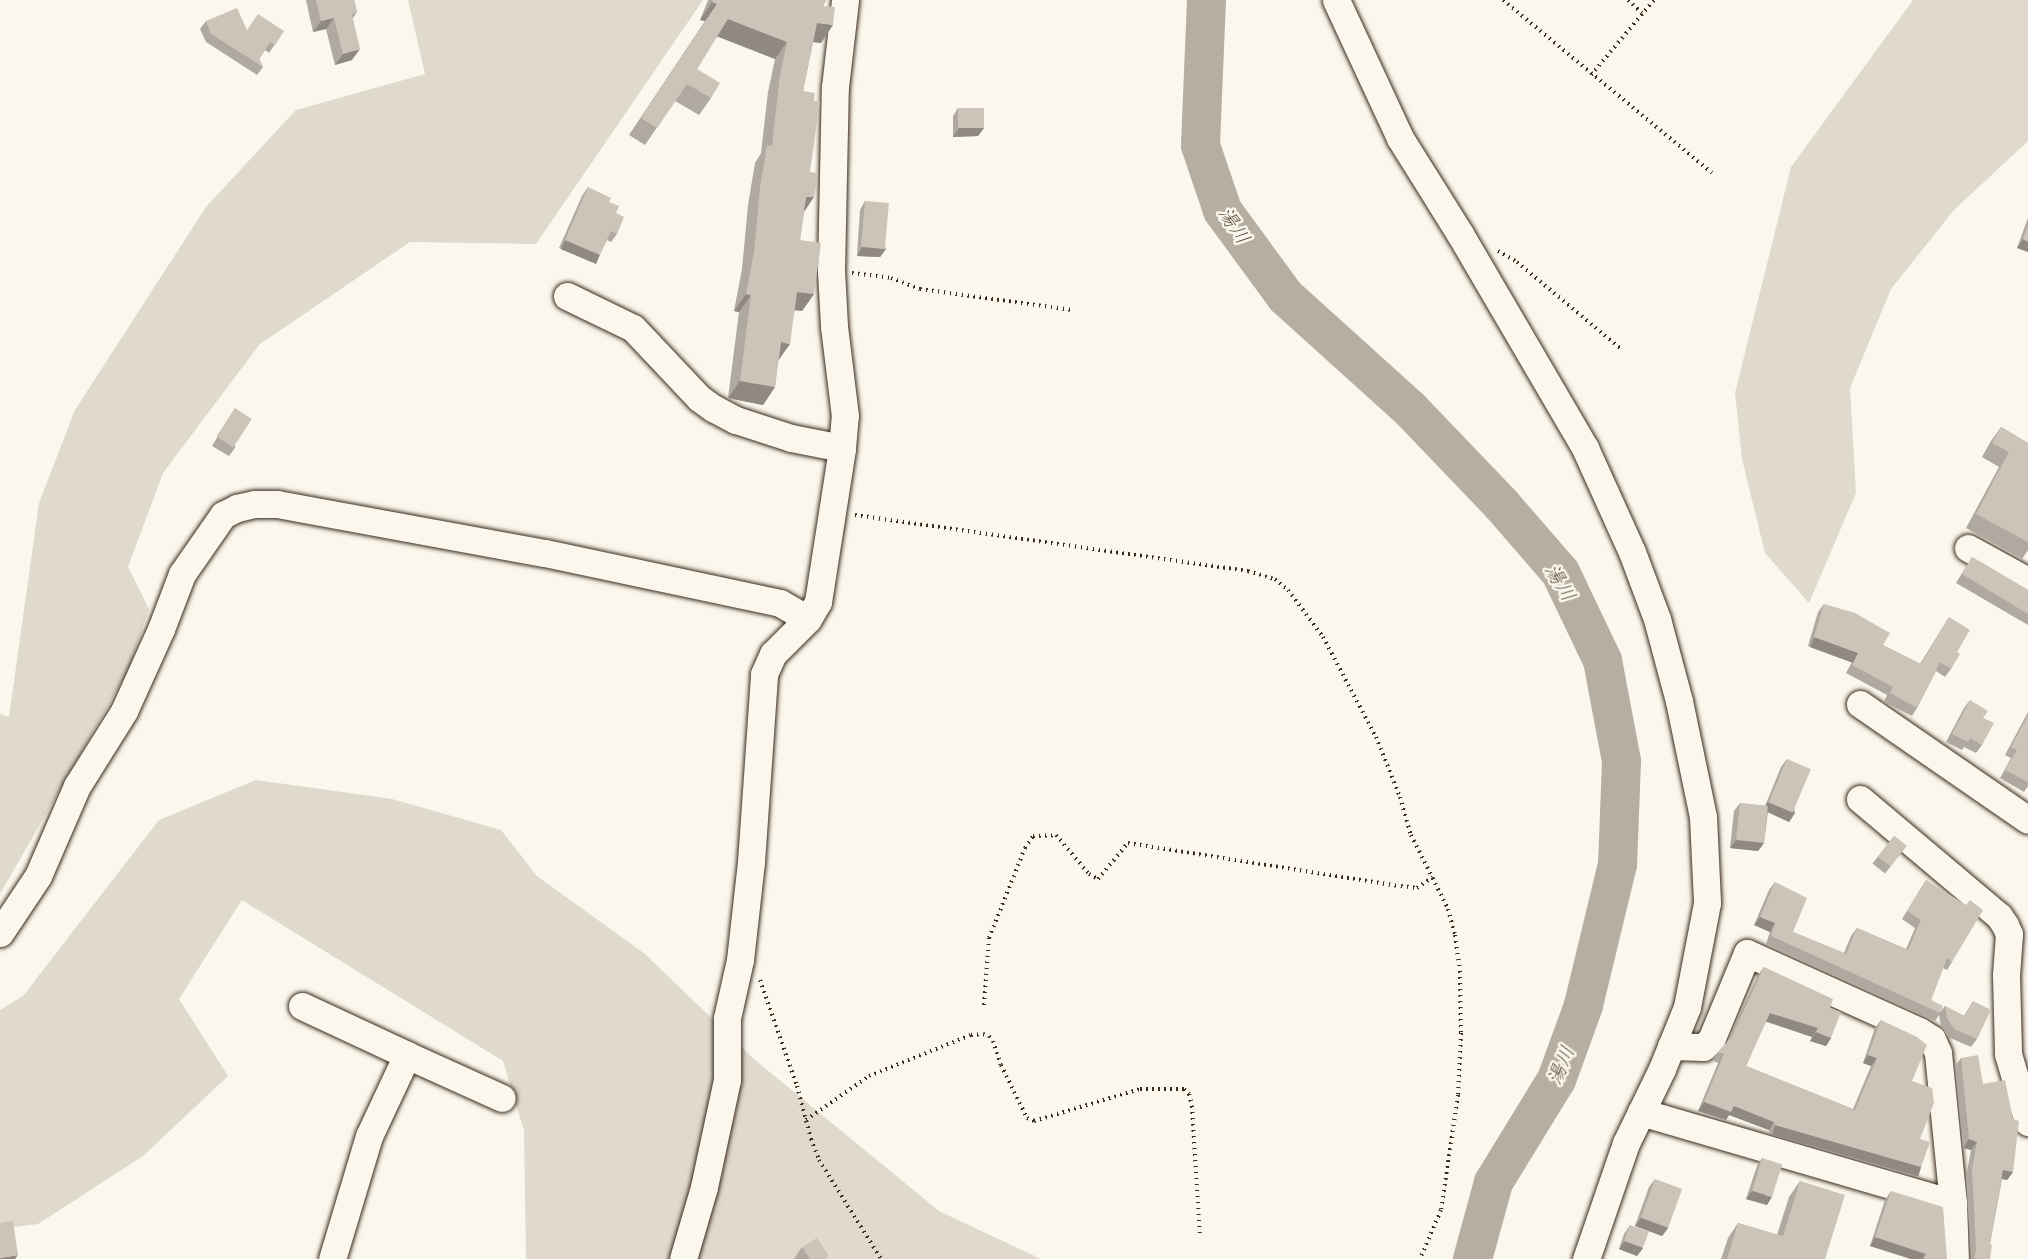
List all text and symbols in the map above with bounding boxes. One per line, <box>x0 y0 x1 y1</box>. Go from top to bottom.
water label: 湯川 <box>1214 202 1256 248</box>
water label: 湯川 <box>1540 559 1582 605</box>
water label: 湯川 <box>1541 1042 1579 1088</box>

